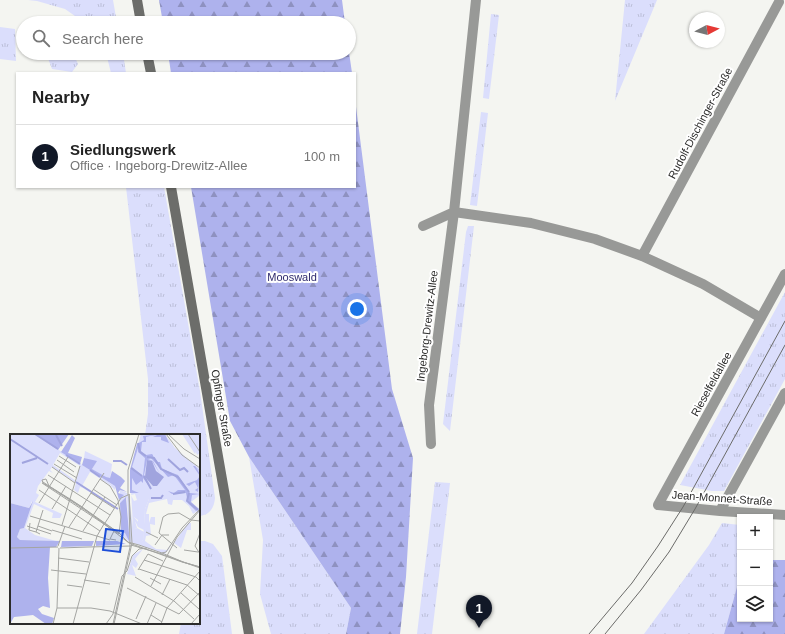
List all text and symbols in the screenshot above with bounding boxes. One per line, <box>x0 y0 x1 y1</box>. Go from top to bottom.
north arrow <box>689 12 725 48</box>
search box <box>16 16 356 60</box>
icon: search <box>30 27 52 49</box>
text: Search here <box>62 30 144 47</box>
street label: Rudolf-Dischinger-Straße <box>666 65 734 181</box>
text: Nearby <box>32 88 90 107</box>
text: Siedlungswerk <box>70 141 176 158</box>
text: 1 <box>41 149 49 164</box>
text: 100 m <box>304 149 340 164</box>
text: Office · Ingeborg-Drewitz-Allee <box>70 158 248 173</box>
street label: Ingeborg-Drewitz-Allee <box>414 270 440 382</box>
park label: Mooswald <box>267 271 317 283</box>
your location <box>347 299 367 319</box>
street label: Rieselfeldallee <box>688 350 734 418</box>
street label: Opfinger Straße <box>209 368 235 448</box>
inset map <box>10 434 200 624</box>
street label: Jean-Monnet-Straße <box>671 488 773 508</box>
map controls <box>737 514 773 622</box>
button: + <box>737 514 773 550</box>
button: − <box>737 550 773 586</box>
button: layers <box>737 586 773 622</box>
pin: 1 <box>466 595 492 628</box>

